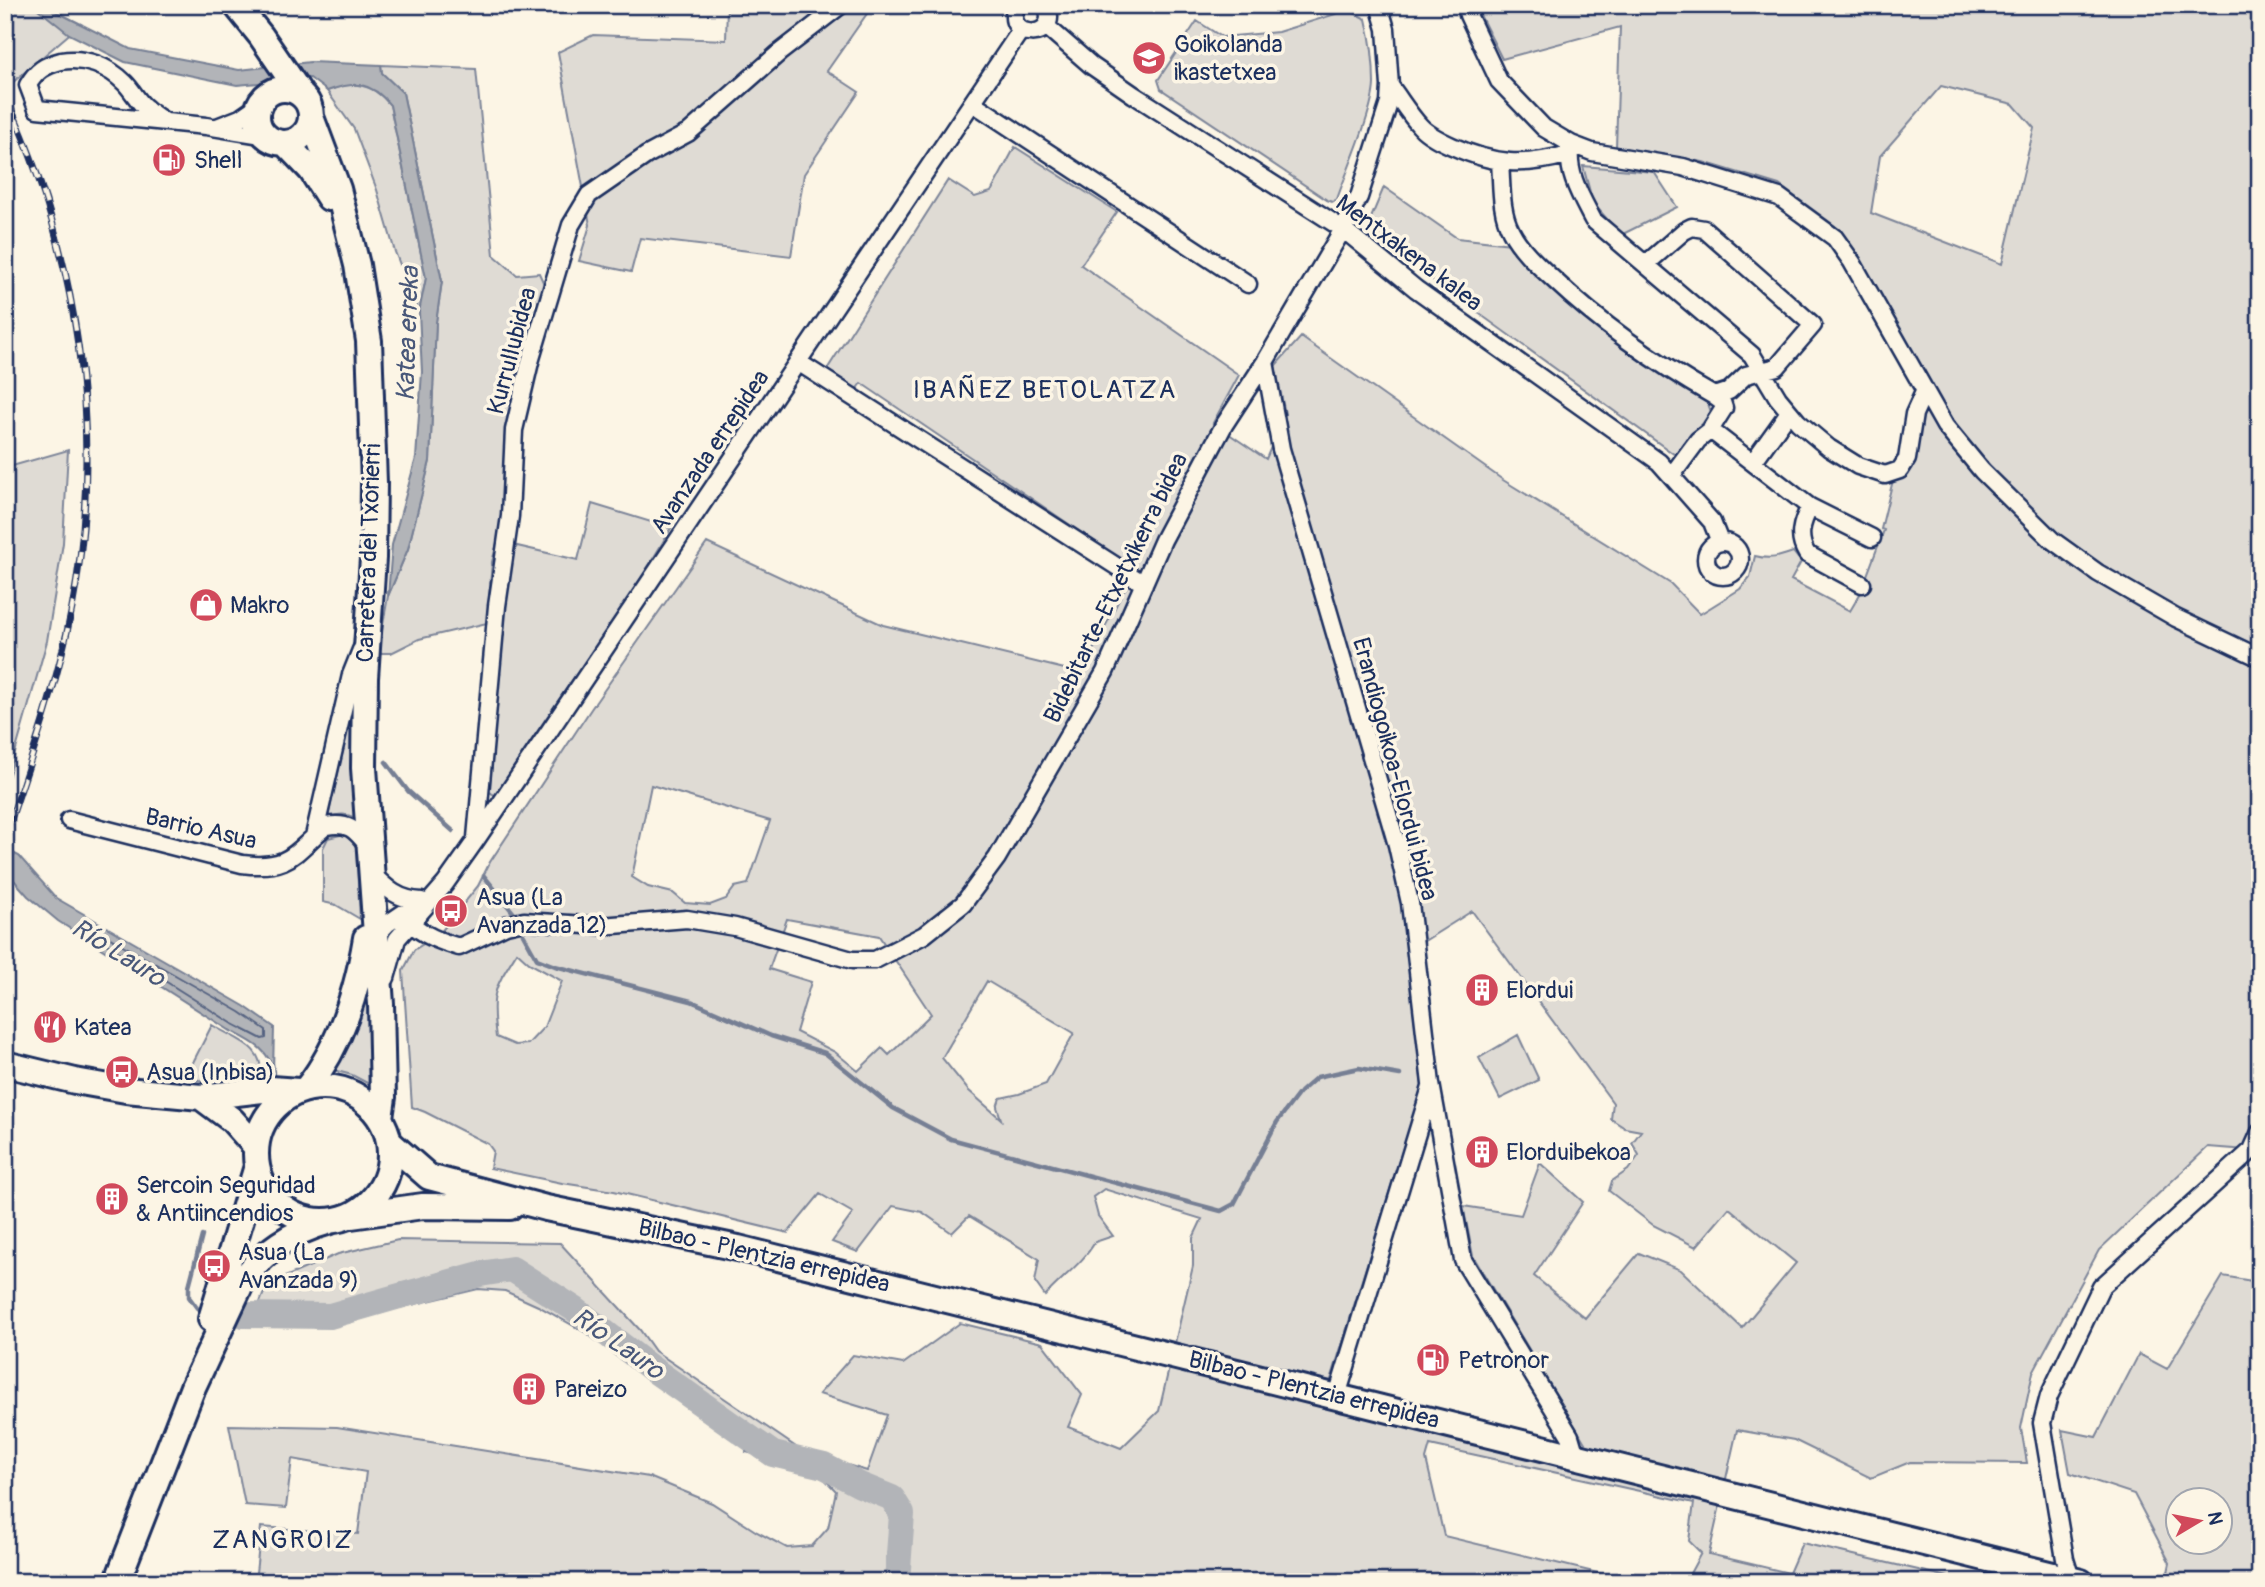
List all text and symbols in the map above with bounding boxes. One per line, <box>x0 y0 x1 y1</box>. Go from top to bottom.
place label: Goikolanda ikastetxea <box>1174 30 1283 87</box>
school or university icon: Goikolanda ikastetxea <box>1130 39 1168 77</box>
fuel station icon: Shell <box>150 141 188 179</box>
place label: Shell <box>194 146 243 175</box>
street label: Mentxakena kalea <box>1330 188 1488 318</box>
water label: Katea erreka <box>390 264 426 402</box>
street label: Kurrullubidea <box>481 284 543 418</box>
street label: Avanzada errepidea <box>644 364 776 540</box>
district label: IBAÑEZ BETOLATZA <box>913 374 1177 406</box>
street label: Carretera del Txorierri <box>351 443 387 663</box>
street label: Bidebitarte-Etxetxikerra bidea <box>1038 448 1194 728</box>
shop icon: Makro <box>187 586 225 624</box>
place label: Makro <box>230 591 290 620</box>
street label: Erandiogoikoa-Elordui bidea <box>1346 634 1444 904</box>
street label: Barrio Asua <box>143 802 259 856</box>
place label: Asua (La Avanzada 12) <box>476 883 608 940</box>
bus stop icon: Asua (La Avanzada 12) <box>432 892 470 930</box>
water label: Río Lauro <box>65 912 172 995</box>
building icon: Elordui <box>1463 971 1501 1009</box>
place label: Elordui <box>1506 976 1573 1005</box>
restaurant icon: Katea <box>31 1008 69 1046</box>
place label: Katea <box>74 1013 132 1042</box>
bus stop icon: Asua (Inbisa) <box>103 1053 141 1091</box>
place label: Asua (Inbisa) <box>146 1058 275 1087</box>
building icon: Elorduibekoa <box>1463 1133 1501 1171</box>
place label: Elorduibekoa <box>1506 1138 1631 1167</box>
place label: Sercoin Seguridad & Antiincendios <box>136 1171 316 1228</box>
building icon: Sercoin Seguridad & Antiincendios <box>93 1180 131 1218</box>
street label: Bilbao - Plentzia errepidea <box>635 1213 893 1299</box>
place label: Asua (La Avanzada 9) <box>238 1238 359 1295</box>
bus stop icon: Asua (La Avanzada 9) <box>195 1247 233 1285</box>
water label: Río Lauro <box>566 1301 671 1388</box>
fuel station icon: Petronor <box>1414 1341 1452 1379</box>
street label: Bilbao - Plentzia errepidea <box>1186 1345 1442 1435</box>
place label: Petronor <box>1458 1346 1549 1375</box>
building icon: Pareizo <box>510 1370 548 1408</box>
place label: Pareizo <box>554 1375 627 1404</box>
north arrow <box>2164 1486 2234 1556</box>
text: N <box>2202 1510 2228 1527</box>
district label: ZANGROIZ <box>212 1524 354 1556</box>

